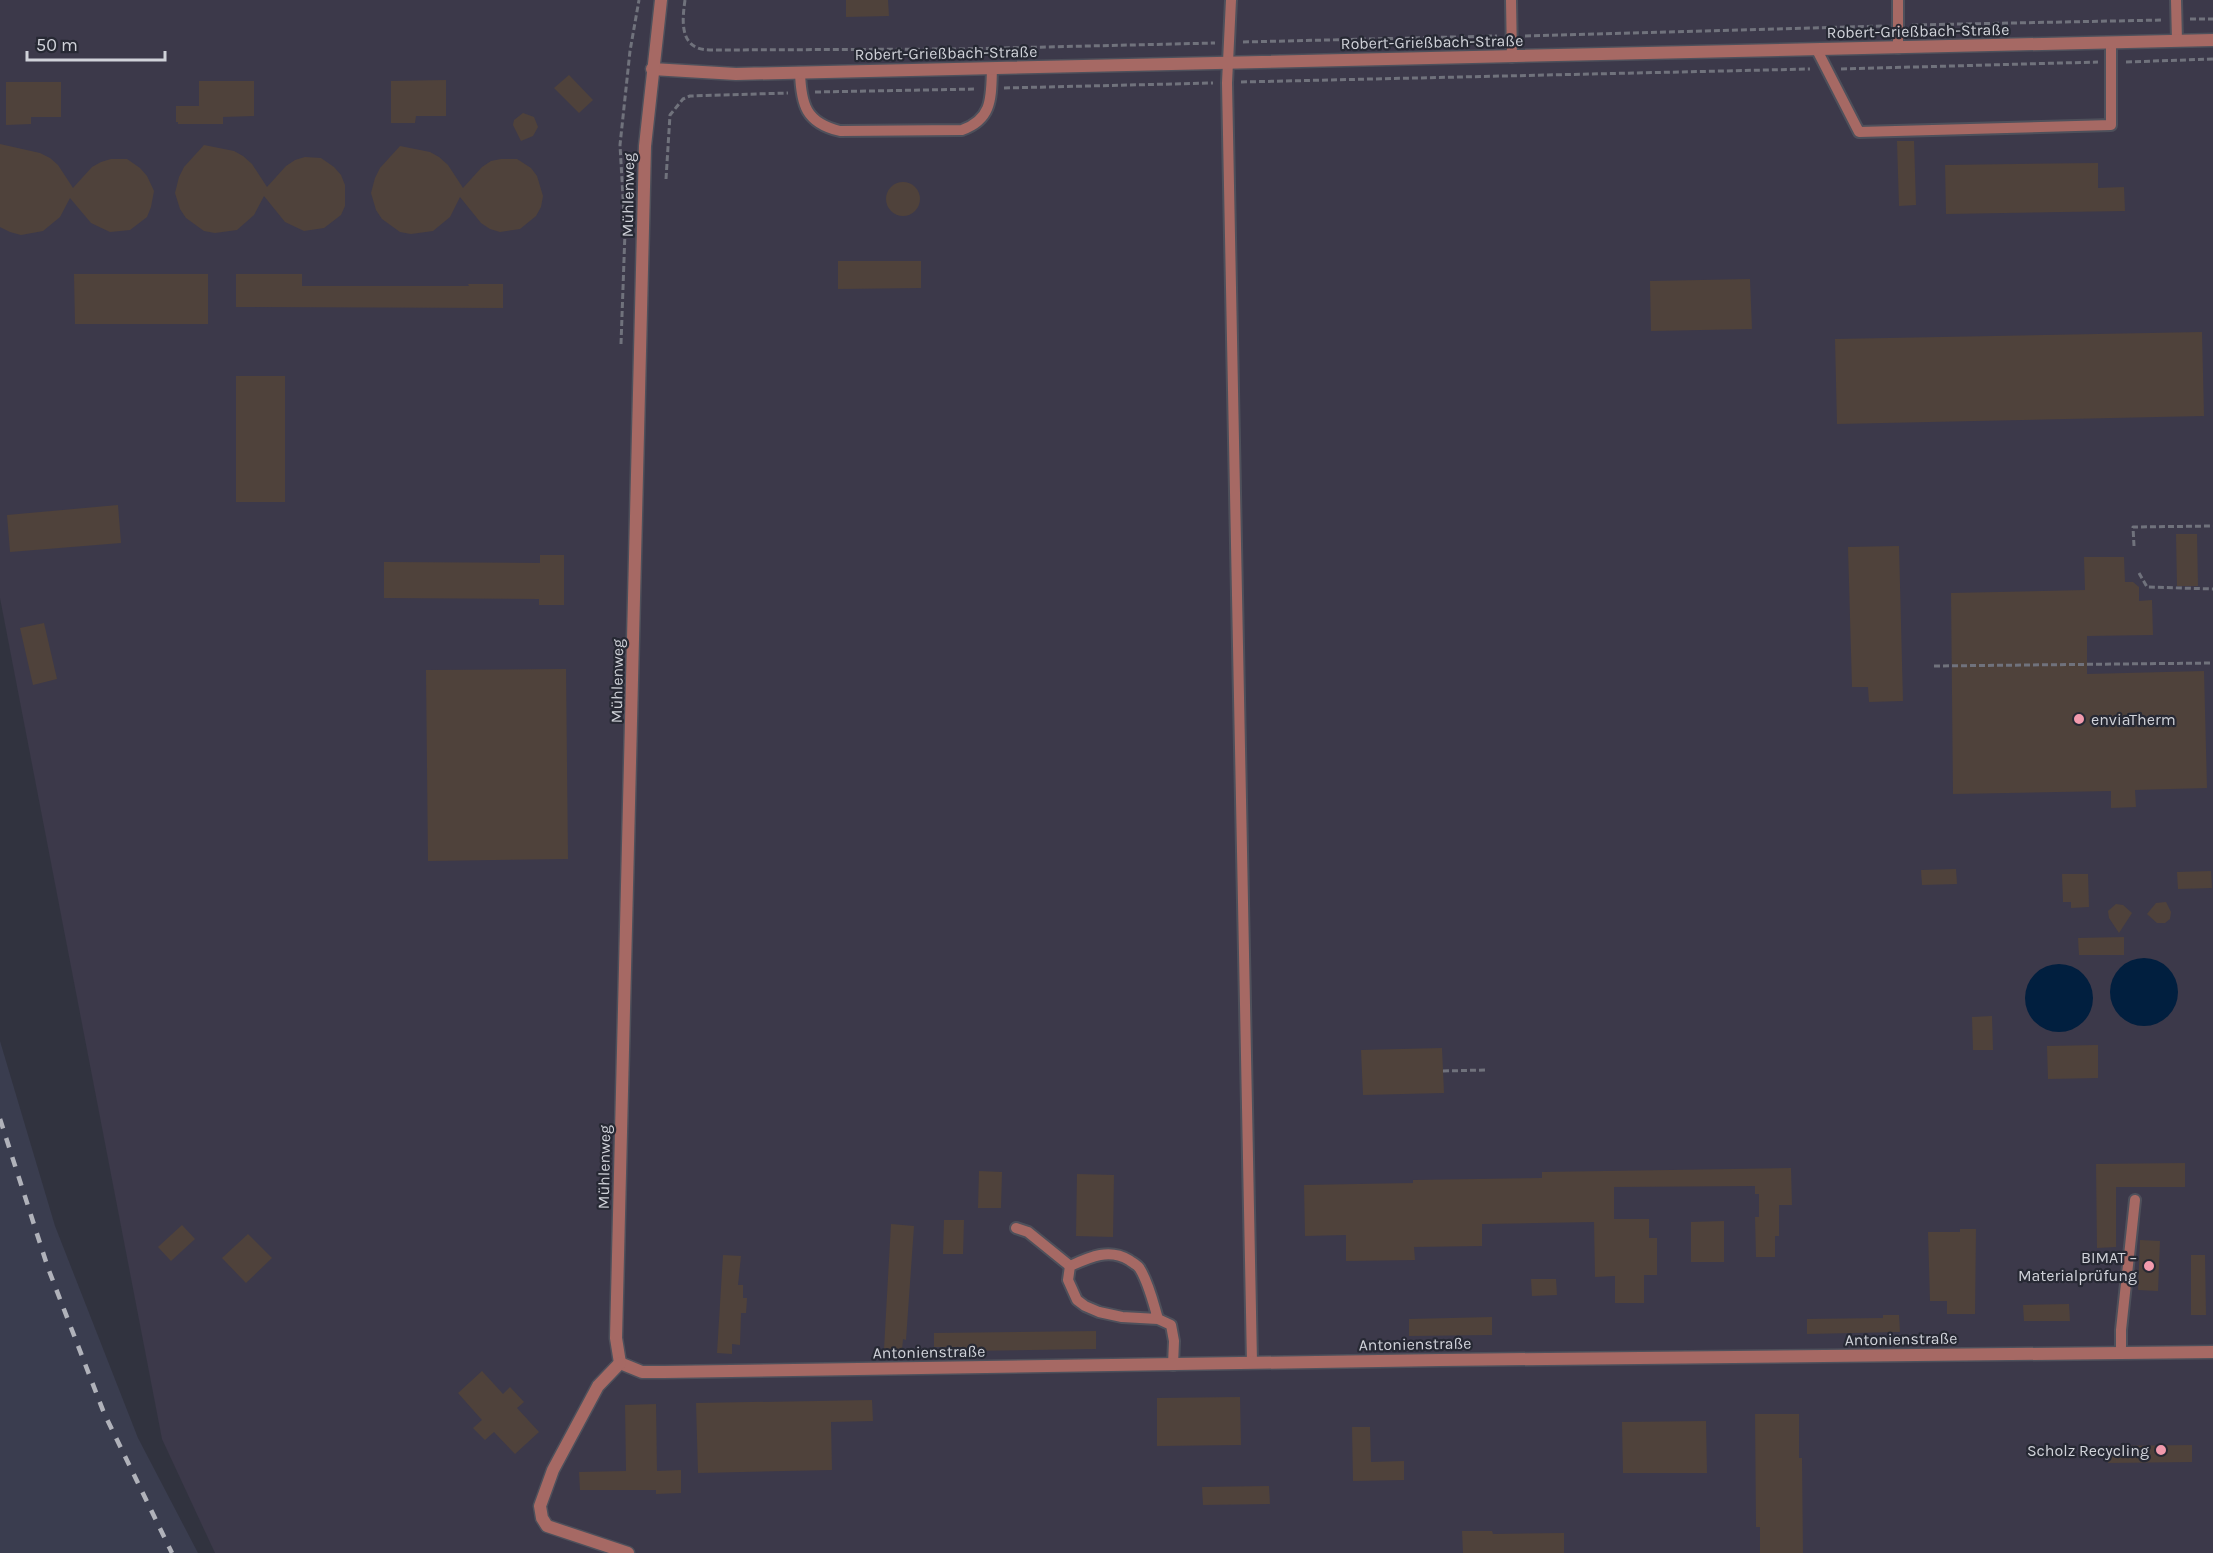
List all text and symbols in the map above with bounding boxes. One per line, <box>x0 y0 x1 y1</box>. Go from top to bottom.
street label: Robert-Grießbach-Straße <box>1827 20 2009 42</box>
scale bar <box>27 24 165 62</box>
street label: Robert-Grießbach-Straße <box>1341 31 1523 53</box>
text: 50 m <box>36 34 78 56</box>
street label: Robert-Grießbach-Straße <box>855 42 1037 64</box>
street label: Mühlenweg <box>618 153 638 237</box>
street label: Mühlenweg <box>607 639 627 723</box>
place label: enviaTherm <box>2091 710 2176 729</box>
marker: enviaTherm <box>2072 712 2086 726</box>
street label: Mühlenweg <box>594 1125 614 1209</box>
place label: BIMAT – Materialprüfung <box>2018 1248 2137 1285</box>
marker: BIMAT – Materialprüfung <box>2142 1259 2156 1273</box>
street label: Antonienstraße <box>1844 1329 1958 1349</box>
street label: Antonienstraße <box>1358 1334 1472 1354</box>
street label: Antonienstraße <box>872 1342 986 1362</box>
place label: Scholz Recycling <box>2027 1441 2149 1460</box>
marker: Scholz Recycling <box>2154 1443 2168 1457</box>

